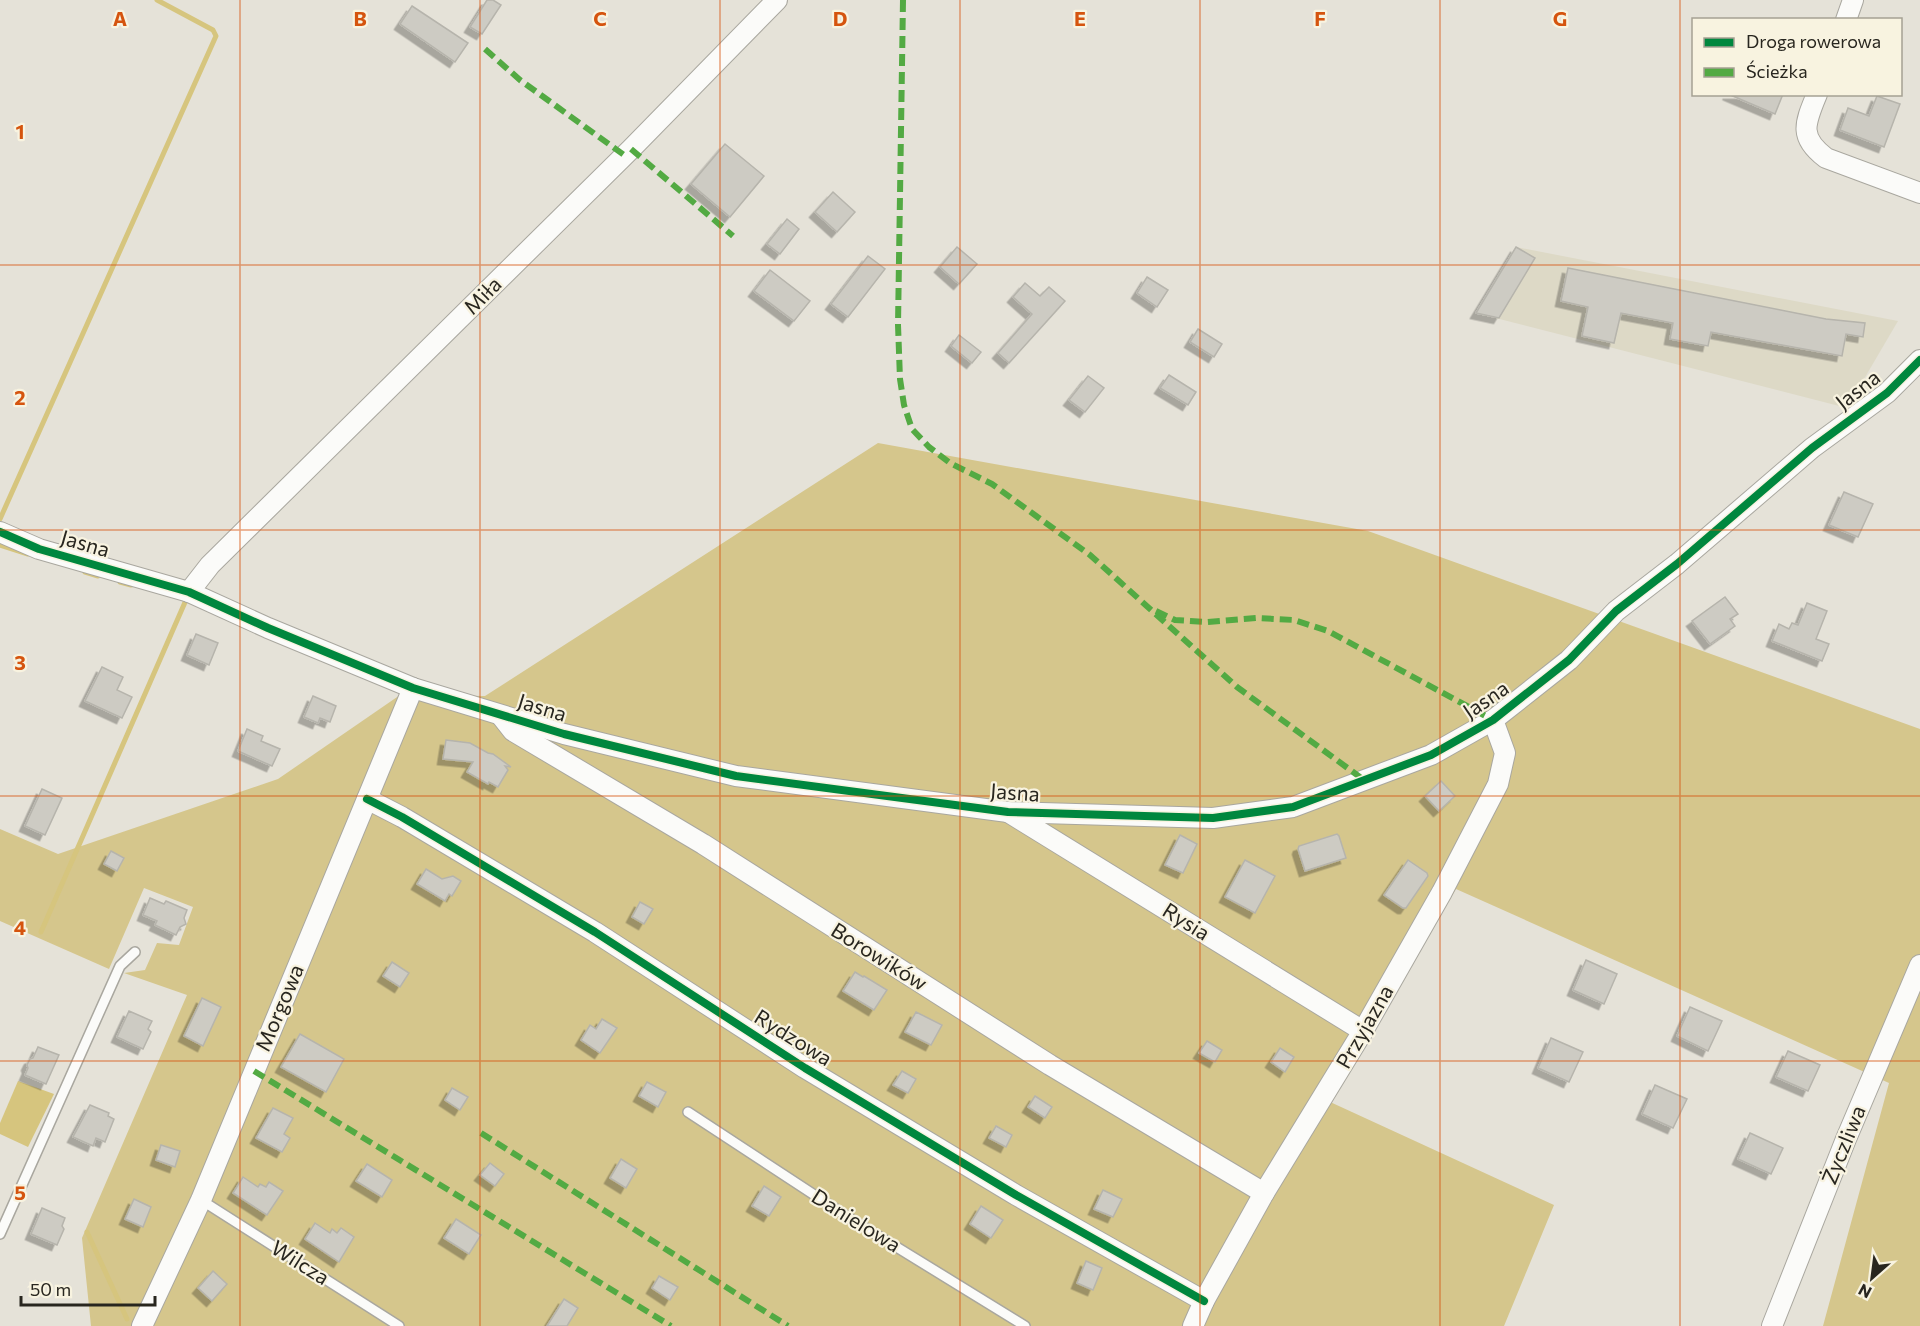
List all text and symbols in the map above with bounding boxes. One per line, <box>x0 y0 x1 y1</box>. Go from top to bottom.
text: A <box>113 6 127 30</box>
text: B <box>353 6 367 30</box>
text: C <box>593 6 607 30</box>
text: D <box>833 6 847 30</box>
text: E <box>1074 6 1086 30</box>
text: F <box>1314 6 1326 30</box>
text: G <box>1553 6 1567 30</box>
legend <box>1692 18 1902 96</box>
text: Droga rowerowa <box>1746 30 1881 52</box>
text: Ścieżka <box>1746 60 1808 82</box>
text: 1 <box>15 119 25 143</box>
street label: Miła <box>458 271 506 319</box>
street label: Jasna <box>1830 364 1884 414</box>
text: 2 <box>14 385 26 409</box>
street label: Jasna <box>58 524 113 561</box>
text: 3 <box>14 650 26 674</box>
street label: Jasna <box>1458 675 1513 723</box>
street label: Jasna <box>515 687 570 726</box>
street label: Jasna <box>989 777 1041 806</box>
street label: Rysia <box>1159 897 1215 945</box>
text: 4 <box>14 915 26 939</box>
street label: Borowików <box>827 916 933 995</box>
street label: Morgowa <box>249 960 308 1055</box>
street label: Przyjazna <box>1330 980 1398 1073</box>
street label: Rydzowa <box>750 1003 837 1070</box>
street label: Życzliwa <box>1815 1101 1870 1188</box>
text: 5 <box>14 1180 26 1204</box>
street label: Danielowa <box>808 1183 906 1257</box>
street label: Wilcza <box>267 1234 335 1289</box>
north arrow <box>1842 1248 1902 1308</box>
scale bar <box>21 1269 154 1307</box>
text: 50 m <box>30 1278 71 1300</box>
text: N <box>1855 1280 1874 1303</box>

